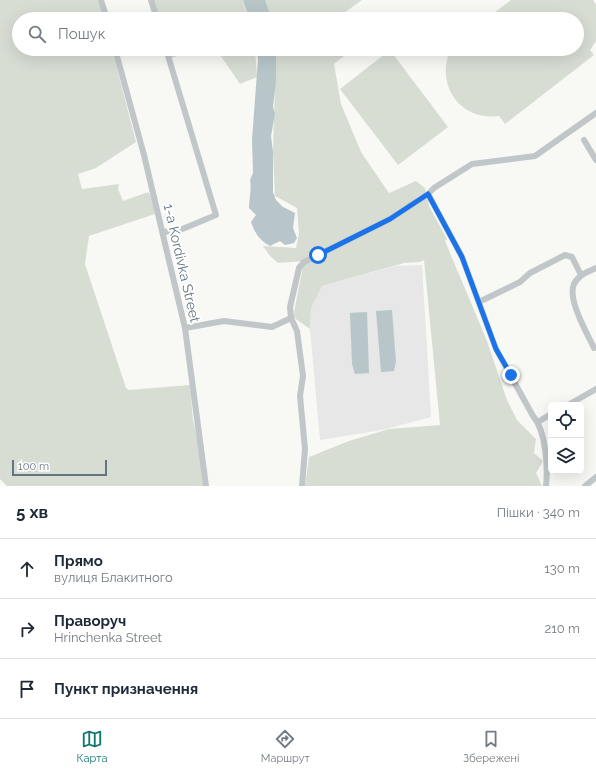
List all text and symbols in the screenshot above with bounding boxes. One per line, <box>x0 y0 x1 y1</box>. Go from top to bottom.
search box <box>12 12 584 56</box>
icon: search <box>26 23 48 45</box>
text: Пошук <box>58 25 106 43</box>
street label: 1-a Kordivka Street <box>161 202 203 324</box>
route start <box>309 246 327 264</box>
route end <box>502 366 520 384</box>
map controls <box>548 402 584 474</box>
button: locate <box>548 402 584 438</box>
button: layers <box>548 438 584 474</box>
scale bar <box>12 458 107 477</box>
text: 100 m <box>18 460 49 473</box>
text: 5 хв <box>16 502 48 522</box>
text: Пішки · 340 m <box>497 505 580 520</box>
text: Прямо <box>54 552 103 570</box>
icon: ahead <box>16 558 38 580</box>
text: 130 m <box>544 561 580 576</box>
text: вулиця Блакитного <box>54 570 173 585</box>
text: Праворуч <box>54 612 126 630</box>
icon: right <box>16 618 38 640</box>
text: 210 m <box>544 621 580 636</box>
text: Hrinchenka Street <box>54 630 162 645</box>
icon: arrive <box>16 678 38 700</box>
text: Пункт призначення <box>54 680 198 698</box>
tab: Карта <box>77 728 108 765</box>
tab: Маршрут <box>261 728 310 765</box>
tab: Збережені <box>463 728 519 765</box>

